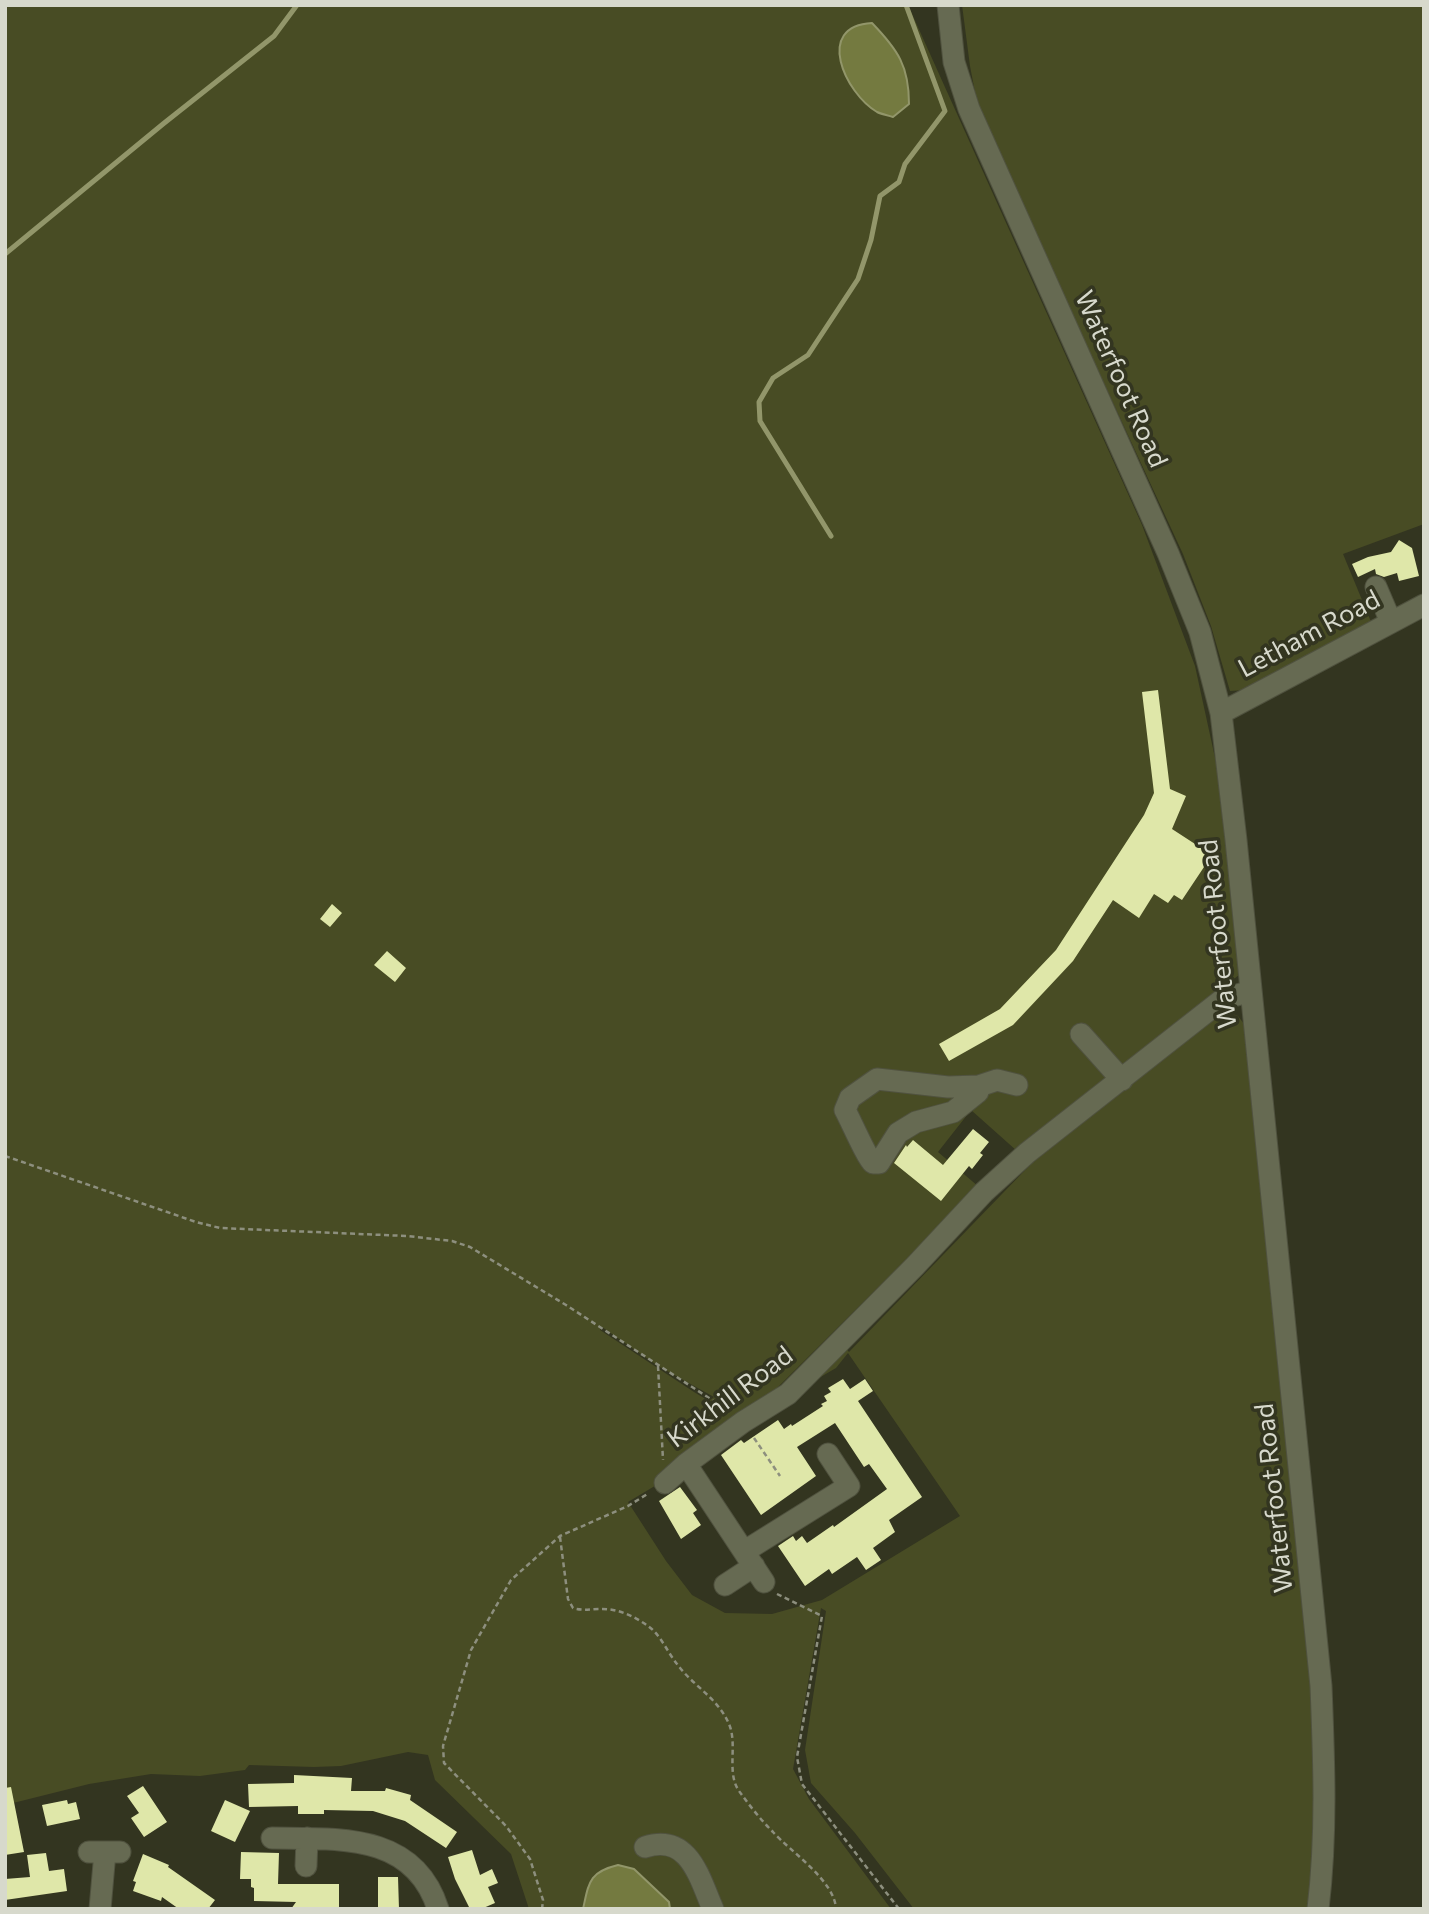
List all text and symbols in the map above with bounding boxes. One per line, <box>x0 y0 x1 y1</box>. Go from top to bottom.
street label: Waterfoot Road <box>1068 286 1174 472</box>
street label: Letham Road <box>1233 584 1385 684</box>
street label: Waterfoot Road <box>1193 838 1243 1030</box>
street label: Kirkhill Road <box>661 1340 799 1454</box>
street label: Waterfoot Road <box>1249 1402 1299 1594</box>

